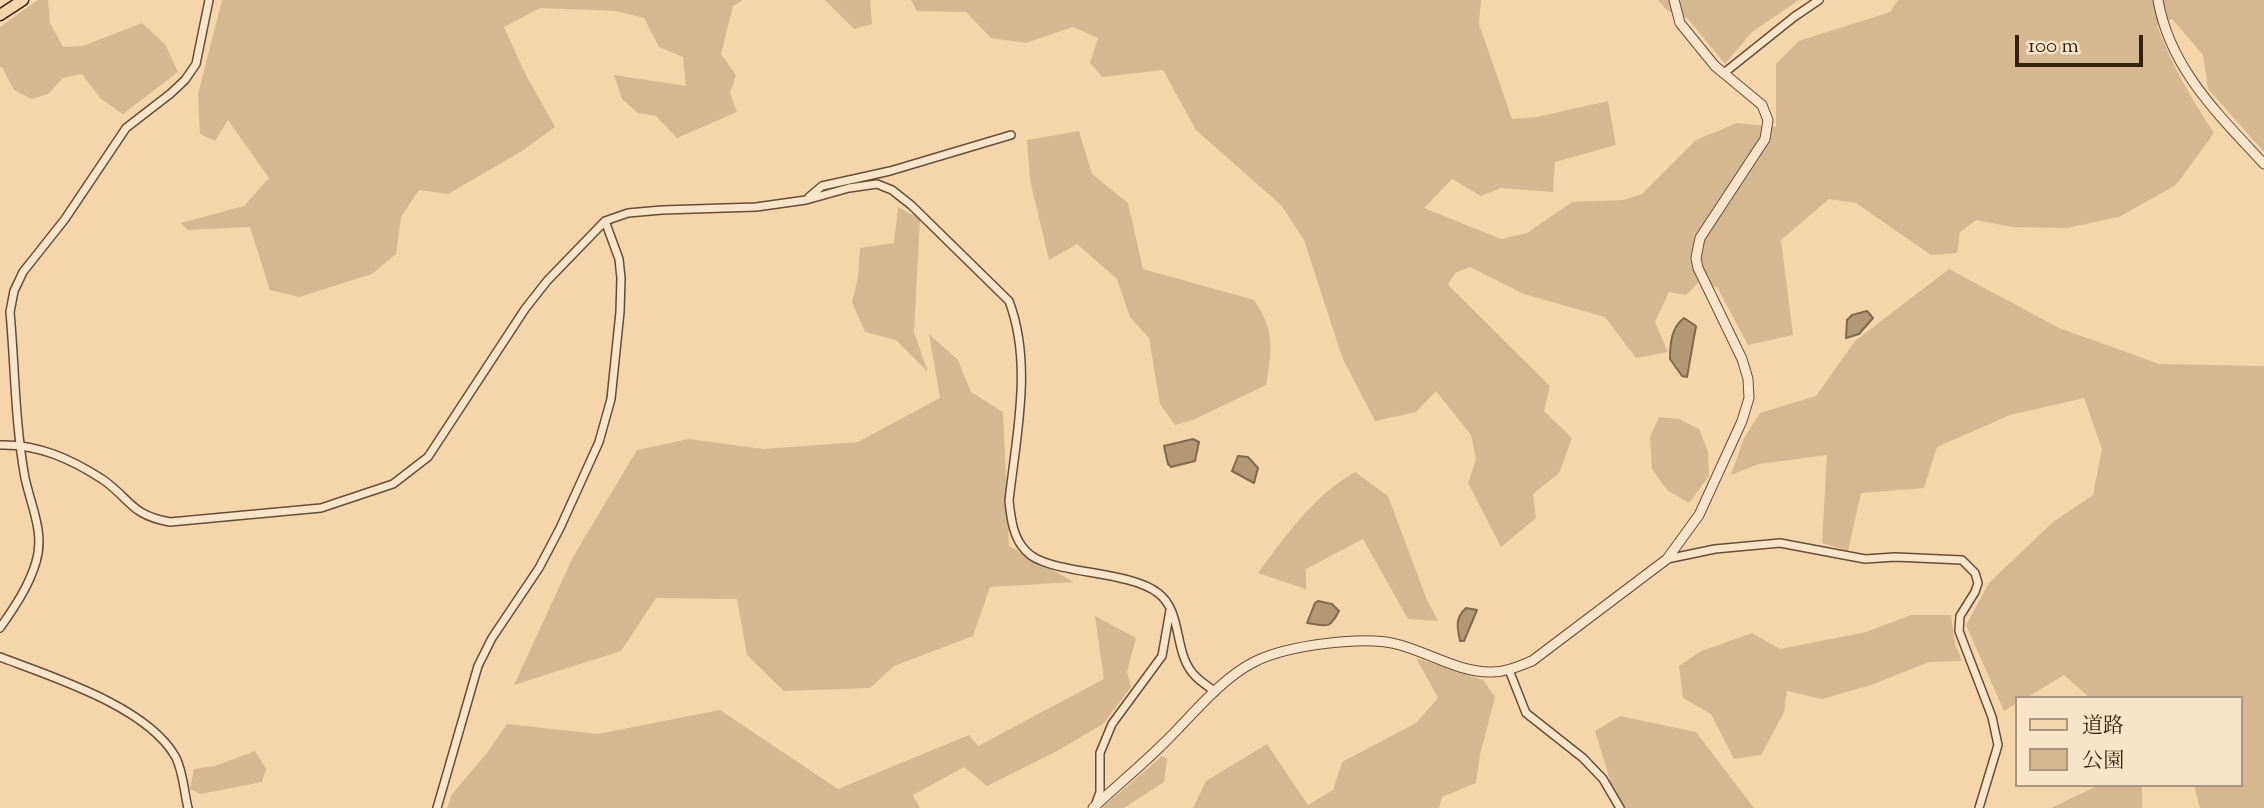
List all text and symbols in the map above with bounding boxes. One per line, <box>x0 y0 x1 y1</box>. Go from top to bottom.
scale bar <box>2019 21 2147 65</box>
text: 100 m <box>2028 32 2079 62</box>
legend <box>2016 696 2243 787</box>
text: 道路 <box>2082 712 2124 742</box>
text: 公園 <box>2082 747 2124 777</box>

